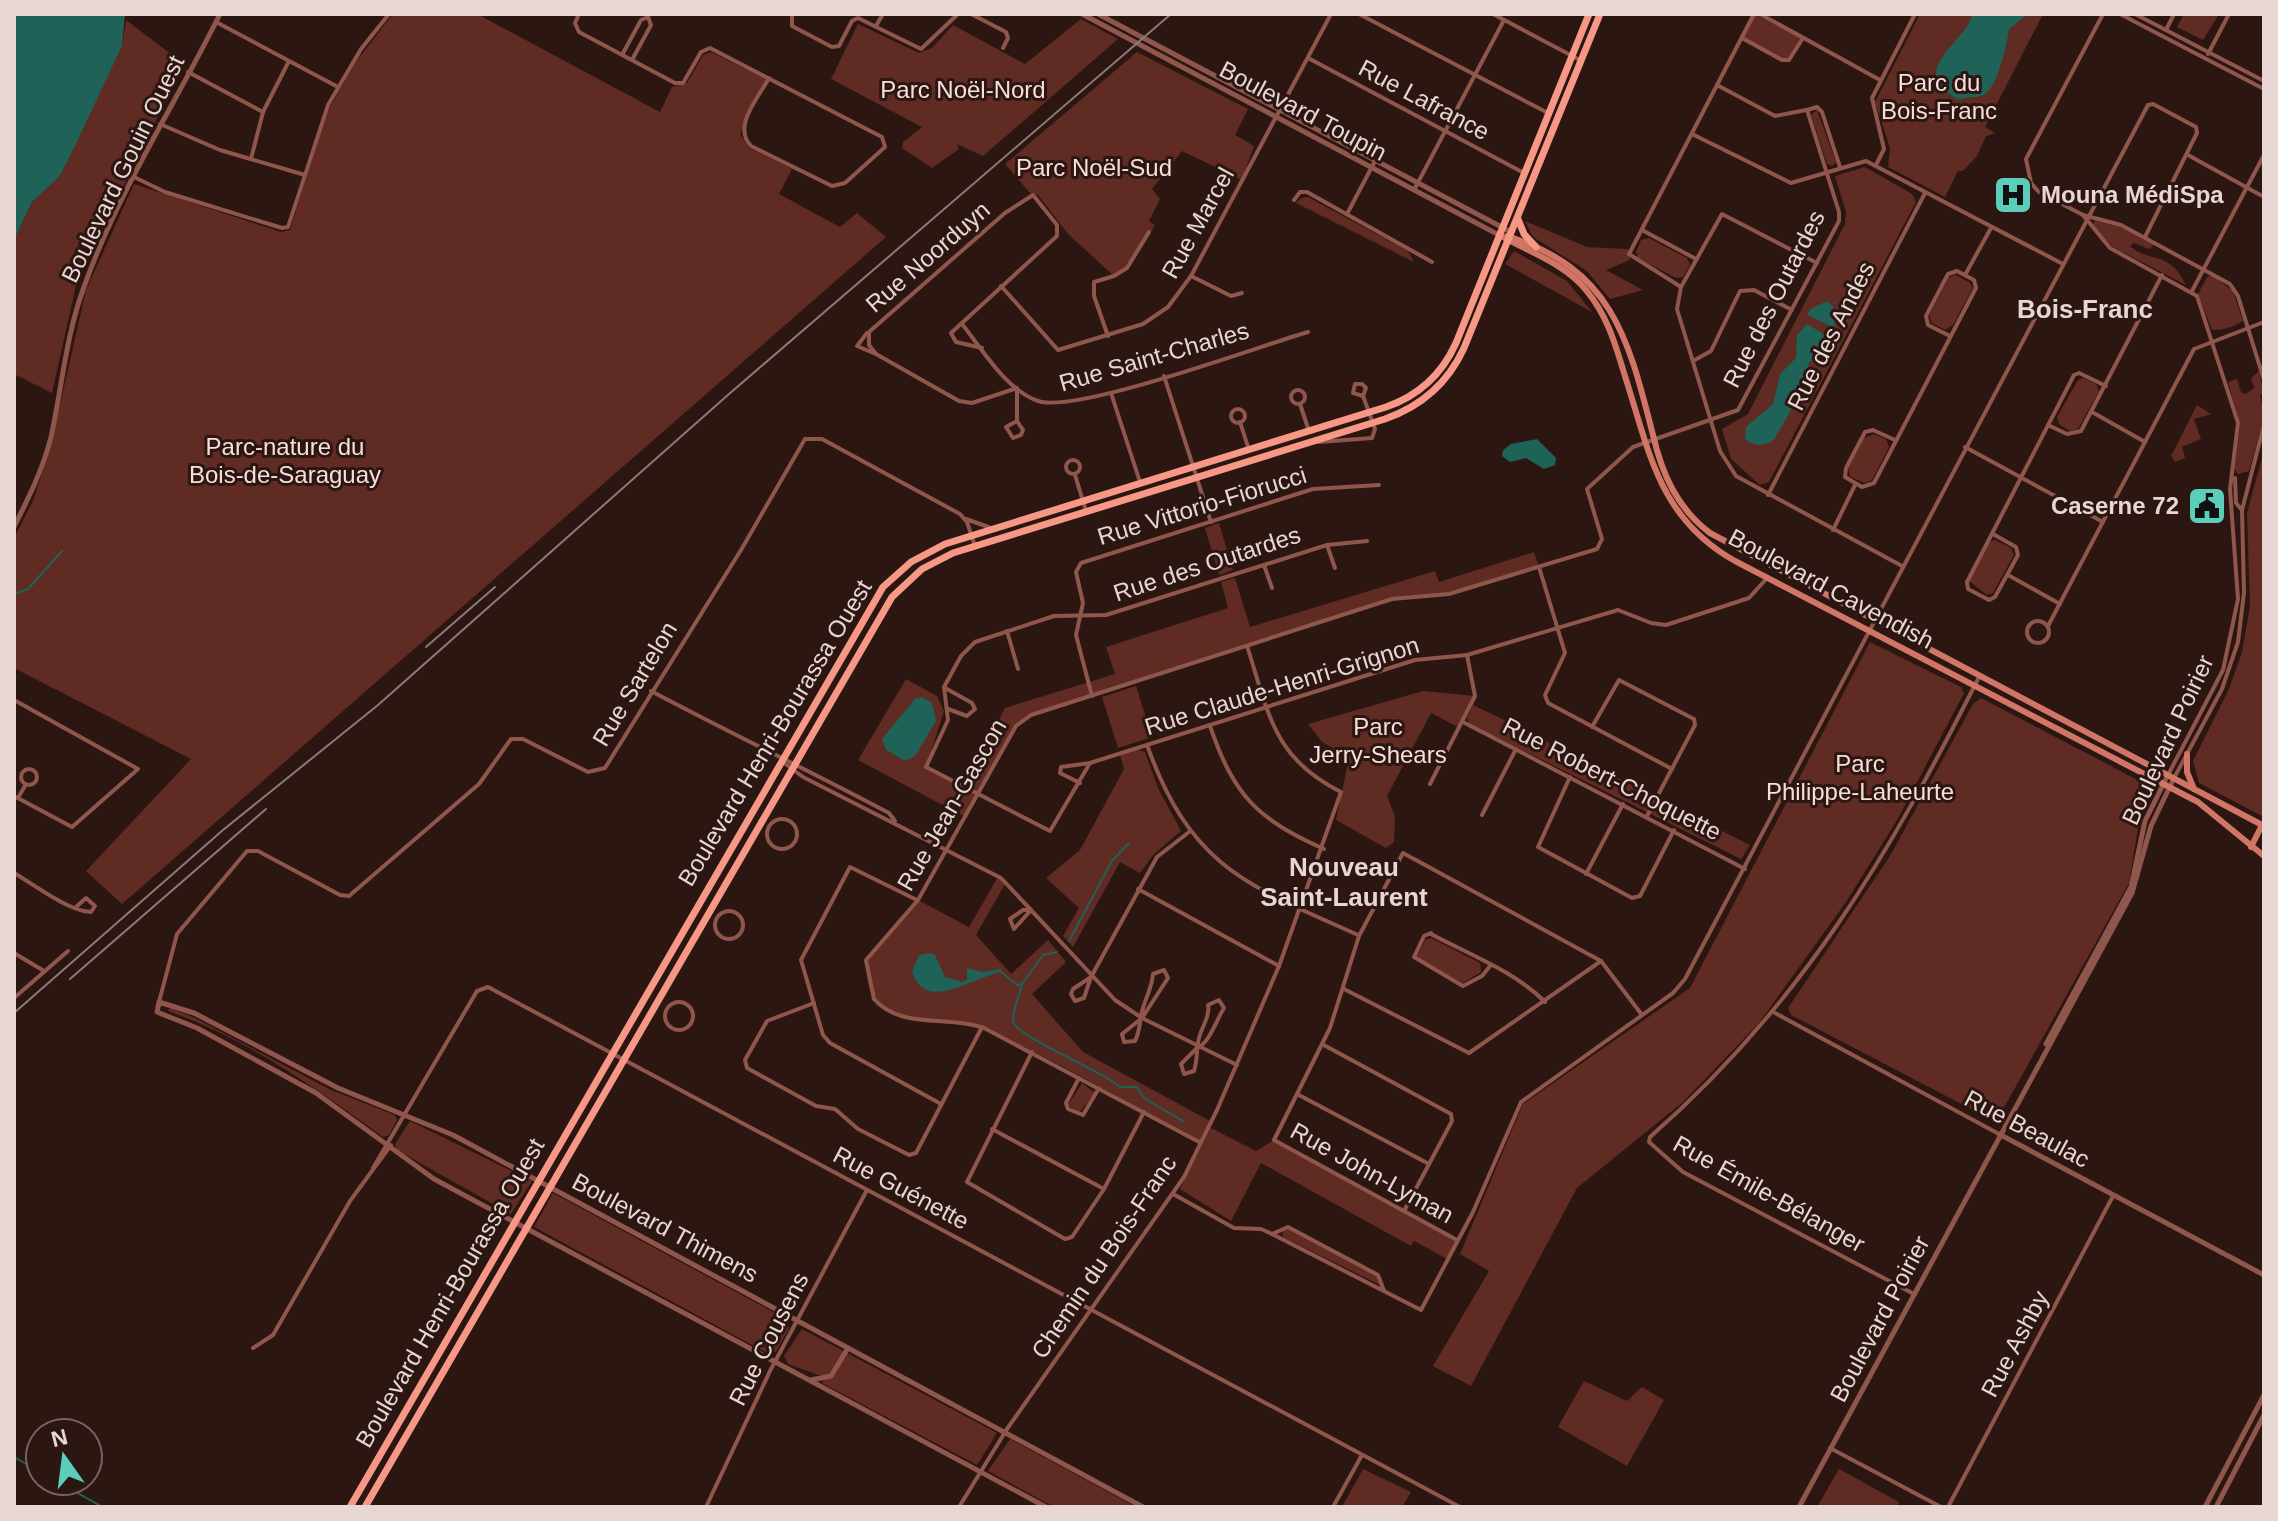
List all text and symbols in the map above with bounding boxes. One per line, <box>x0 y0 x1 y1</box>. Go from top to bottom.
street label: Boulevard Gouin Ouest <box>56 50 190 287</box>
street label: Rue Lafrance <box>1354 54 1494 145</box>
street label: Boulevard Toupin <box>1215 55 1391 166</box>
park label: Parc du Bois-Franc <box>1881 69 1997 124</box>
park label: Parc Noël-Nord <box>880 76 1046 103</box>
park label: Parc Noël-Sud <box>1016 154 1172 181</box>
street label: Rue Marcel <box>1156 163 1239 283</box>
hospital icon: Mouna MédiSpa <box>1992 174 2034 216</box>
place label: Mouna MédiSpa <box>2041 181 2224 208</box>
street label: Rue Noorduyn <box>860 196 995 318</box>
street label: Rue des Outardes <box>1717 206 1830 392</box>
street label: Rue des Andes <box>1782 257 1880 414</box>
district label: Bois-Franc <box>2017 294 2153 324</box>
street label: Rue Saint-Charles <box>1056 317 1252 397</box>
park label: Parc-nature du Bois-de-Saraguay <box>189 433 381 488</box>
street label: Rue Vittorio-Fiorucci <box>1094 461 1310 550</box>
public building icon: Caserne 72 <box>2186 485 2228 527</box>
place label: Caserne 72 <box>2051 492 2179 519</box>
street label: Rue des Outardes <box>1110 521 1304 606</box>
street label: Boulevard Cavendish <box>1724 523 1938 654</box>
street label: Boulevard Henri-Bourassa Ouest <box>672 575 877 891</box>
street label: Rue Sartelon <box>587 617 682 751</box>
street label: Rue Claude-Henri-Grignon <box>1141 631 1422 740</box>
street label: Boulevard Poirier <box>2116 651 2219 829</box>
street label: Rue Robert-Choquette <box>1499 712 1726 845</box>
park label: Parc Jerry-Shears <box>1309 713 1447 768</box>
street label: Rue Jean-Gascon <box>892 714 1012 895</box>
park label: Parc Philippe-Laheurte <box>1766 750 1954 805</box>
district label: Nouveau Saint-Laurent <box>1260 852 1428 912</box>
street label: Rue Beaulac <box>1960 1084 2094 1173</box>
street label: Rue John-Lyman <box>1286 1117 1458 1228</box>
street label: Rue Émile-Bélanger <box>1669 1130 1870 1257</box>
street label: Boulevard Henri-Bourassa Ouest <box>350 1133 549 1452</box>
street label: Rue Guénette <box>829 1141 974 1235</box>
street label: Chemin du Bois-Franc <box>1026 1150 1182 1363</box>
street label: Boulevard Thimens <box>568 1167 763 1288</box>
street label: Boulevard Poirier <box>1824 1231 1935 1406</box>
street label: Rue Cousens <box>724 1268 814 1410</box>
street label: Rue Ashby <box>1975 1286 2054 1401</box>
north arrow <box>24 1417 104 1497</box>
text: N <box>49 1424 70 1452</box>

